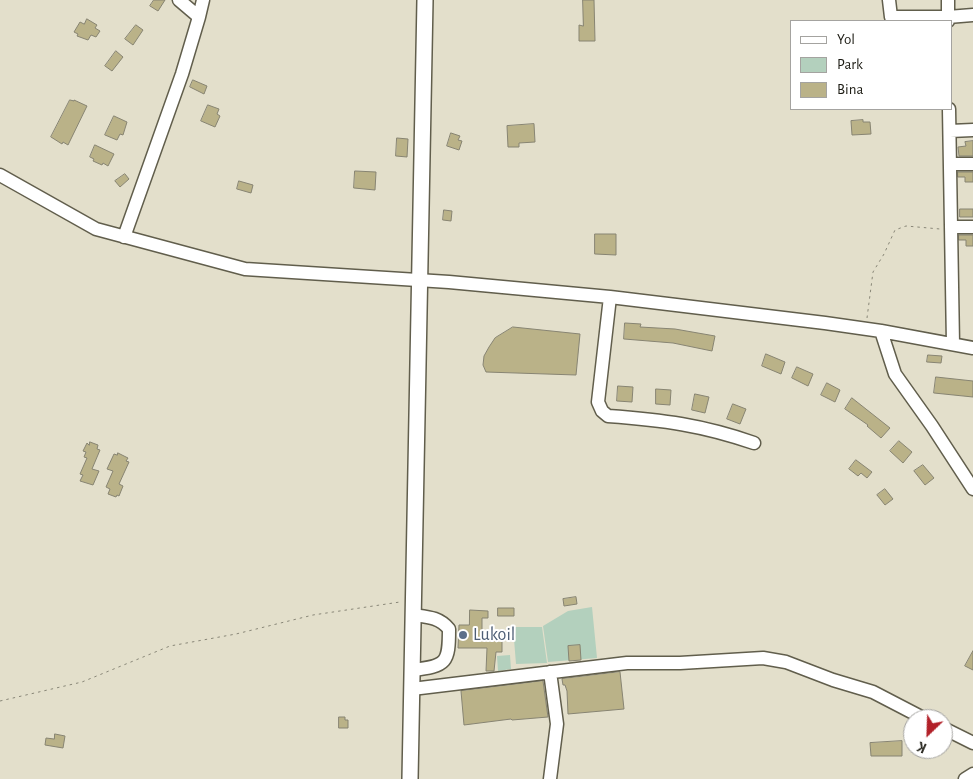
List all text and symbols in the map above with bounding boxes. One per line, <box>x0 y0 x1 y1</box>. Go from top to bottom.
legend <box>790 20 953 110</box>
text: Yol <box>837 32 855 47</box>
text: Park <box>837 57 863 72</box>
text: Bina <box>837 82 863 97</box>
place label: Lukoil <box>473 624 515 646</box>
marker: Lukoil <box>457 629 469 641</box>
north arrow <box>903 709 953 759</box>
text: K <box>916 739 929 755</box>

